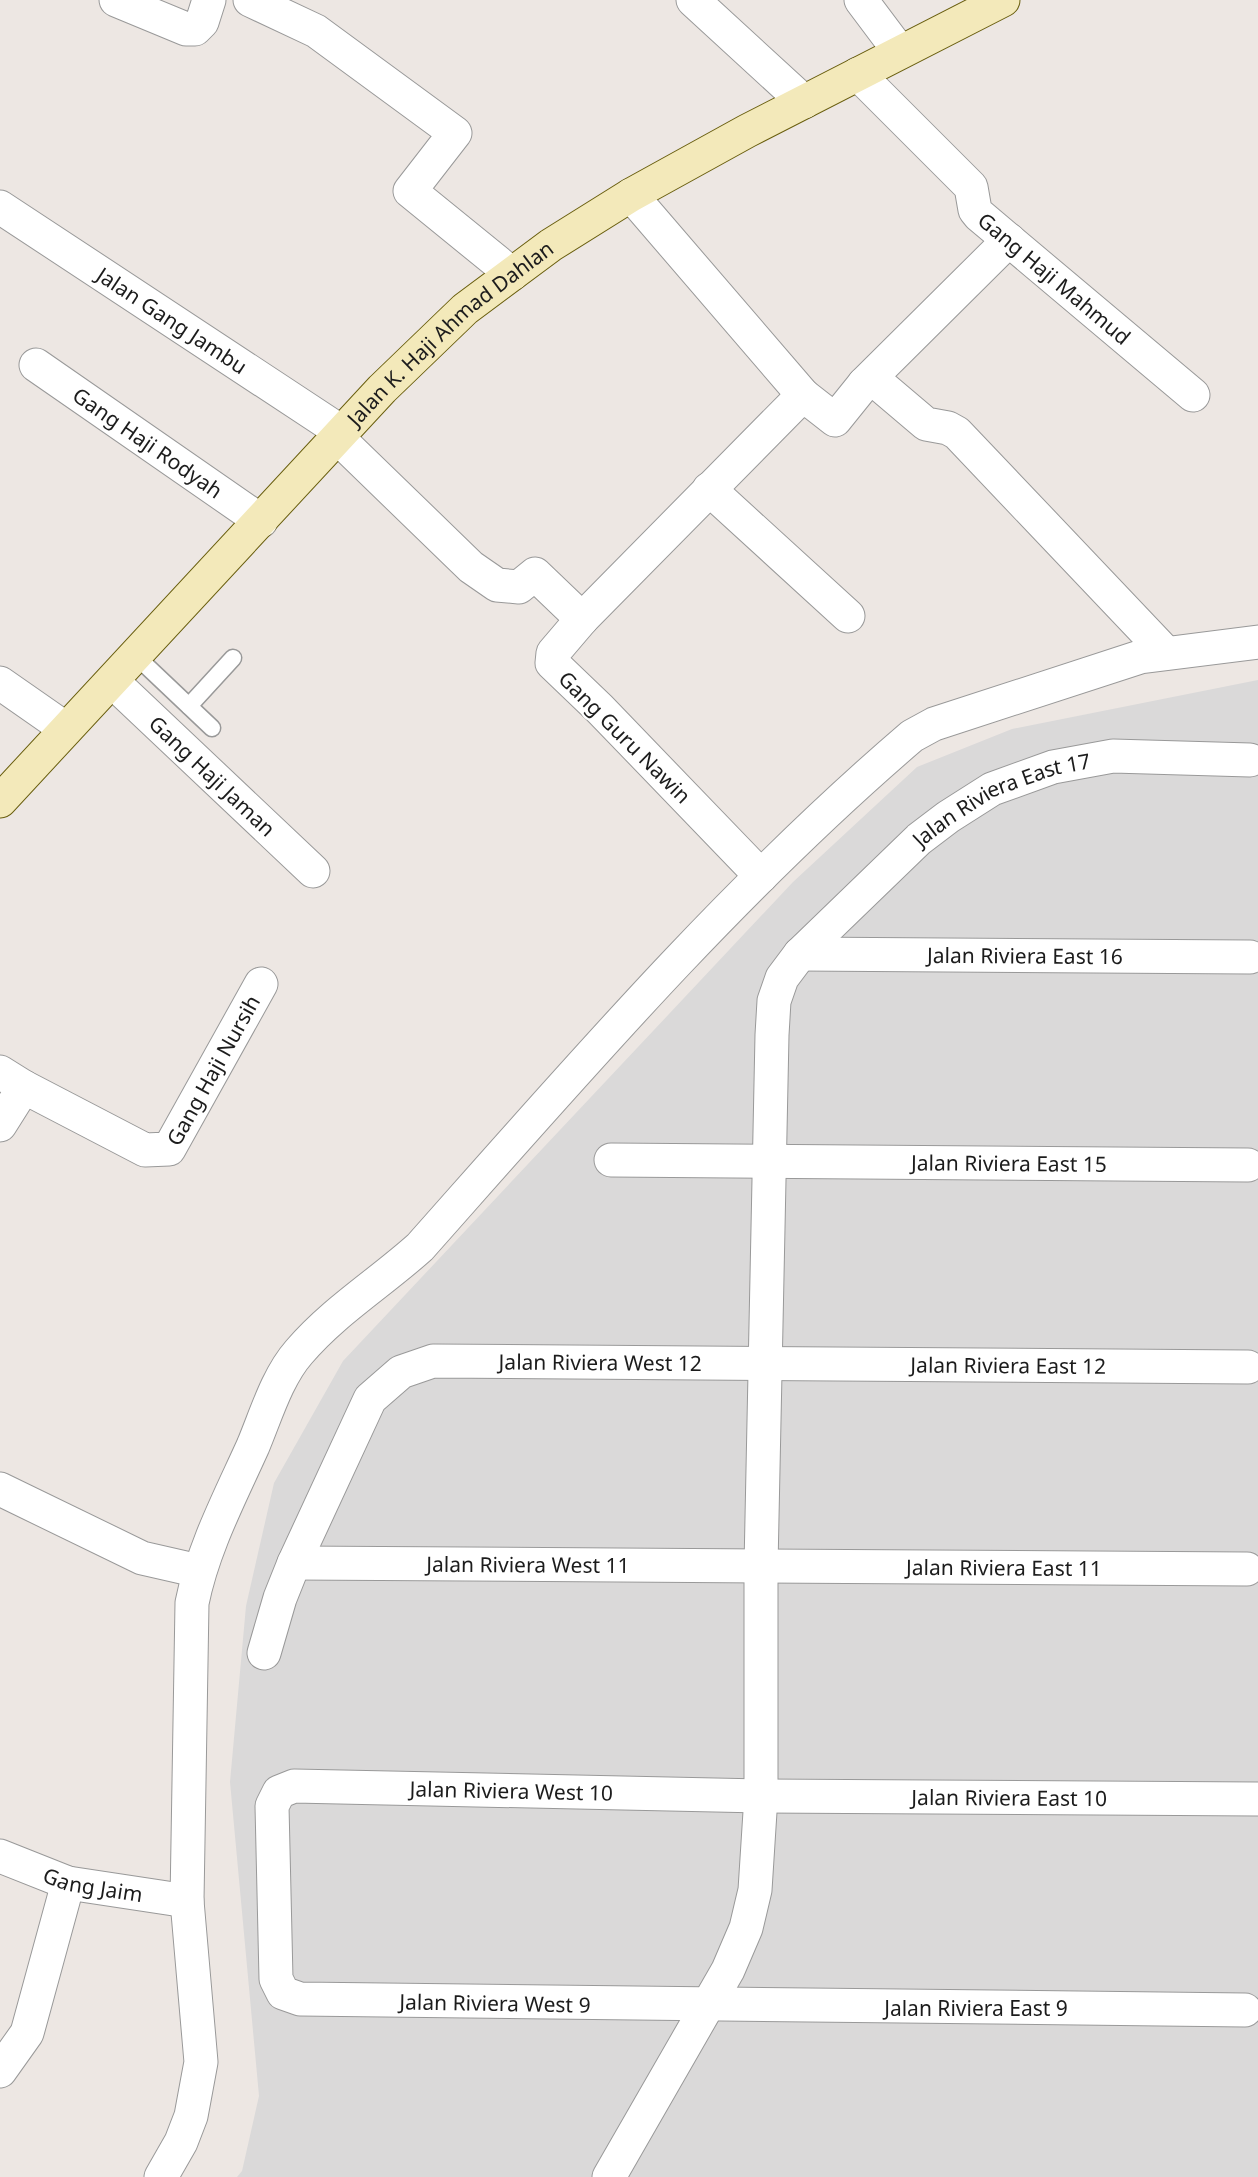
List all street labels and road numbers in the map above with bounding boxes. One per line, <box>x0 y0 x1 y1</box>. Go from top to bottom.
street label: Gang Haji Mahmud <box>972 206 1137 351</box>
street label: Jalan K. Haji Ahmad Dahlan <box>339 234 559 433</box>
street label: Jalan Gang Jambu <box>90 259 253 380</box>
street label: Gang Haji Rodyah <box>67 381 228 504</box>
street label: Gang Guru Nawin <box>553 665 697 809</box>
street label: Gang Haji Jaman <box>143 709 282 842</box>
street label: Jalan Riviera East 17 <box>905 746 1093 854</box>
street label: Jalan Riviera East 16 <box>925 941 1123 970</box>
street label: Gang Haji Nursih <box>160 990 266 1150</box>
street label: Jalan Riviera East 15 <box>909 1148 1107 1178</box>
street label: Jalan Riviera West 12 <box>497 1347 702 1377</box>
street label: Jalan Riviera East 12 <box>908 1351 1106 1380</box>
street label: Jalan Riviera West 11 <box>424 1550 630 1579</box>
street label: Jalan Riviera East 11 <box>904 1553 1102 1582</box>
street label: Jalan Riviera West 10 <box>407 1774 613 1807</box>
street label: Jalan Riviera East 10 <box>909 1783 1107 1812</box>
street label: Gang Jaim <box>39 1861 145 1908</box>
street label: Jalan Riviera West 9 <box>397 1987 591 2019</box>
street label: Jalan Riviera East 9 <box>882 1994 1068 2022</box>

